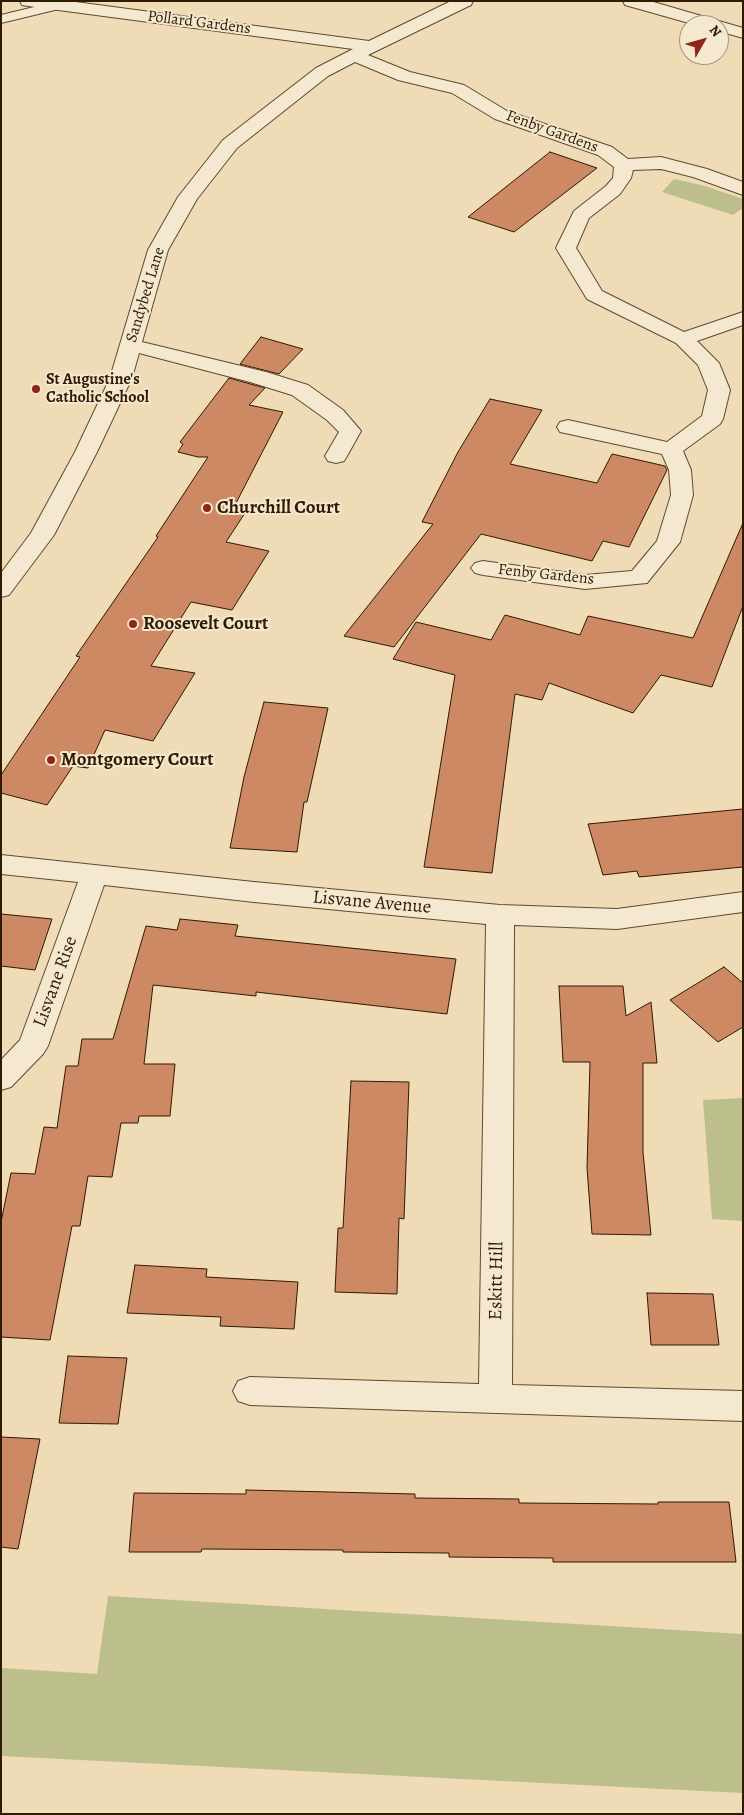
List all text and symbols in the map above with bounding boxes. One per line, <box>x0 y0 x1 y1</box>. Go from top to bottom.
street label: Pollard Gardens <box>146 7 252 39</box>
north arrow <box>679 15 729 65</box>
text: N <box>705 21 726 41</box>
street label: Fenby Gardens <box>503 106 601 158</box>
street label: Sandybed Lane <box>122 245 170 345</box>
place label: St Augustine's Catholic School <box>46 370 149 408</box>
marker: St Augustine's Catholic School <box>30 383 42 395</box>
place label: Churchill Court <box>217 497 340 519</box>
marker: Churchill Court <box>201 502 213 514</box>
street label: Fenby Gardens <box>497 560 595 590</box>
place label: Roosevelt Court <box>143 613 268 635</box>
marker: Roosevelt Court <box>127 618 139 630</box>
place label: Montgomery Court <box>61 749 213 771</box>
marker: Montgomery Court <box>45 754 57 766</box>
street label: Lisvane Avenue <box>312 886 432 920</box>
street label: Lisvane Rise <box>29 933 83 1031</box>
street label: Eskitt Hill <box>485 1241 509 1321</box>

